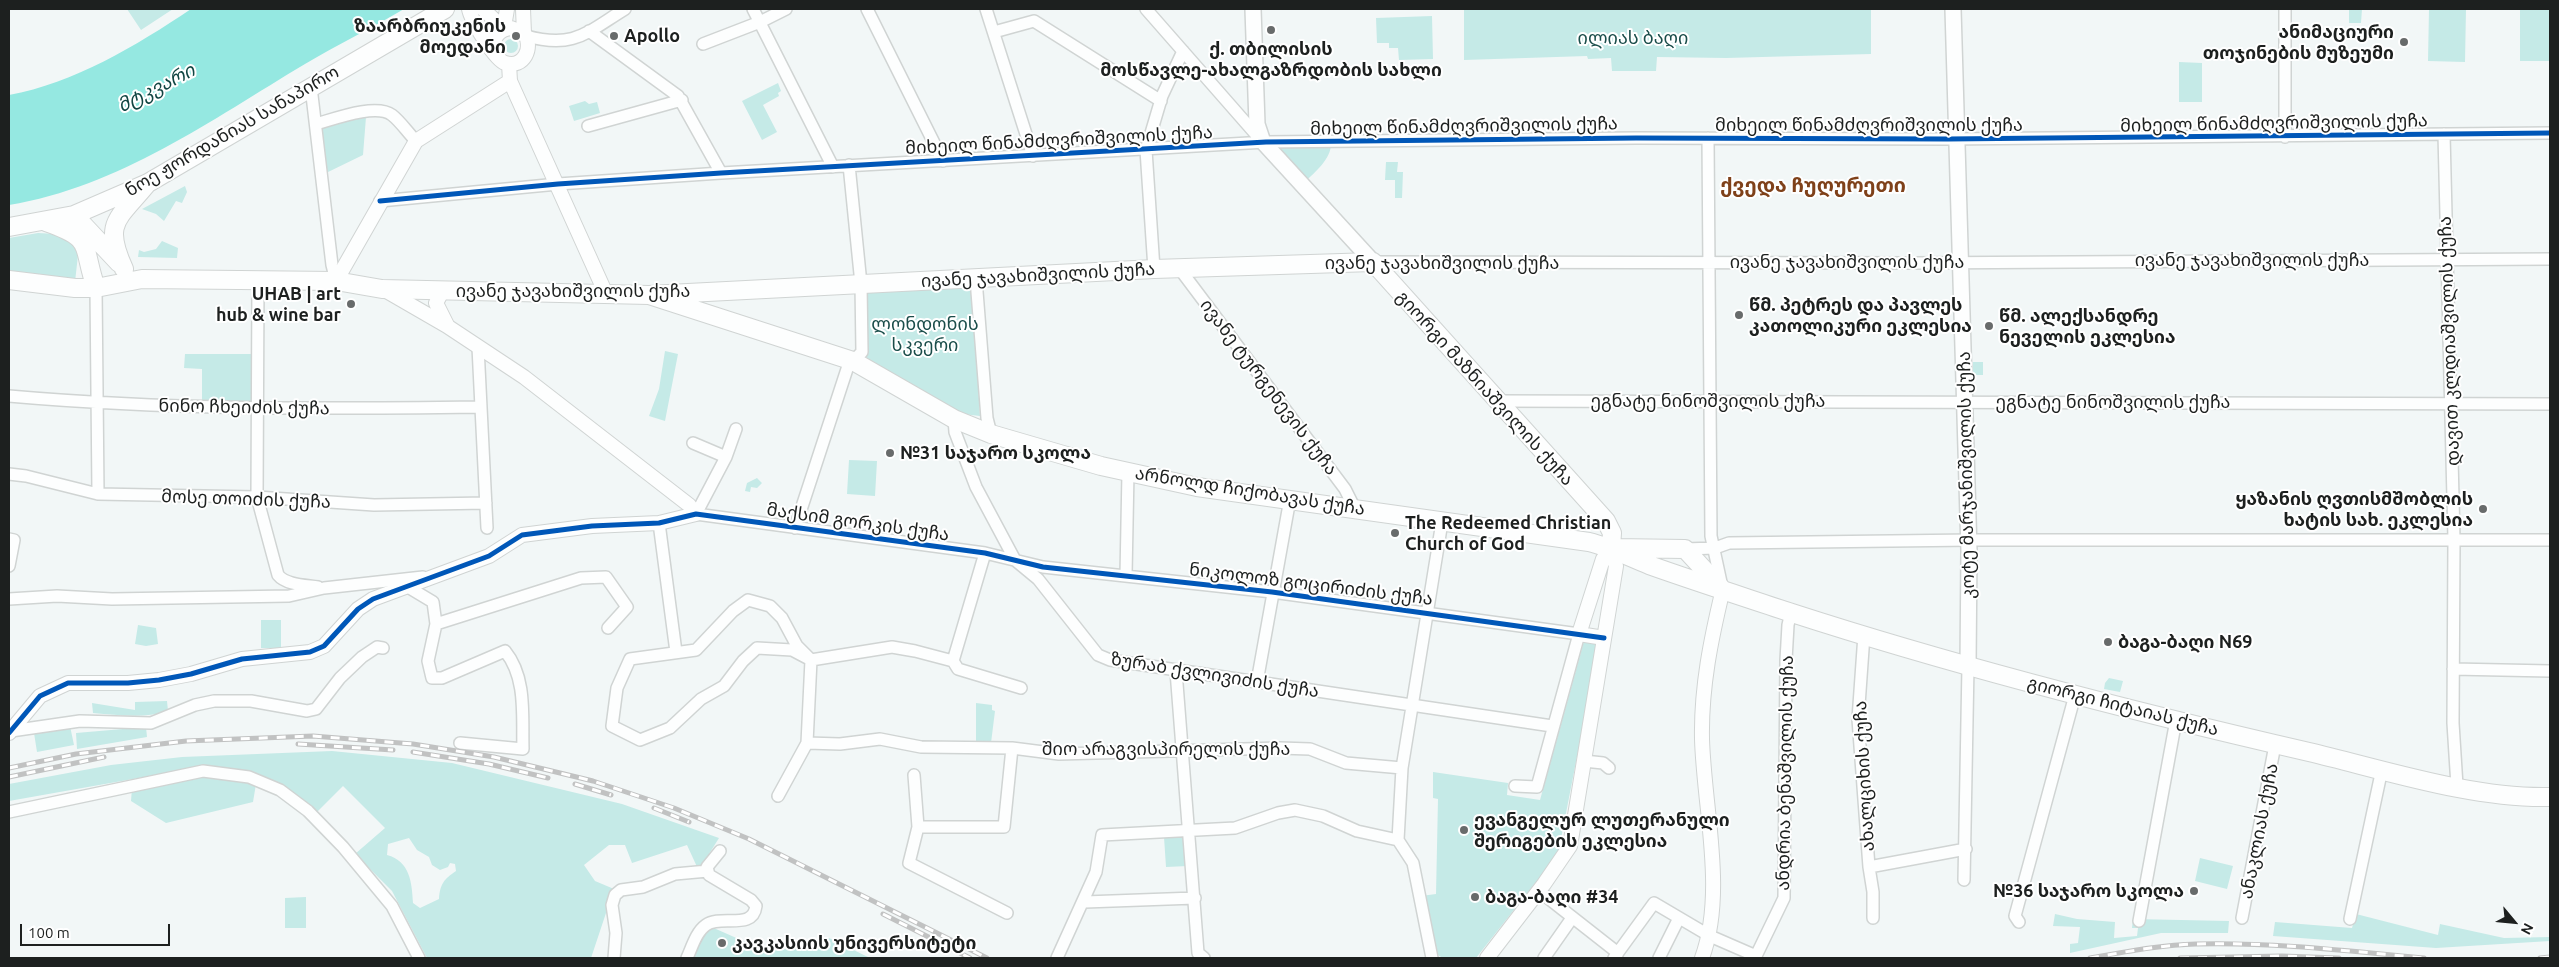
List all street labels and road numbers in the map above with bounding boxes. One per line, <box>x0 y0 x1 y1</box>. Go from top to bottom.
street label: ნოე ჟორდანიას სანაპირო <box>121 61 343 201</box>
street label: მიხეილ წინამძღვრიშვილის ქუჩა <box>2120 110 2428 136</box>
street label: მიხეილ წინამძღვრიშვილის ქუჩა <box>1310 113 1618 139</box>
street label: მიხეილ წინამძღვრიშვილის ქუჩა <box>1715 114 2023 136</box>
street label: მიხეილ წინამძღვრიშვილის ქუჩა <box>905 121 1213 159</box>
street label: დავით კლდიაშვილის ქუჩა <box>2434 216 2464 466</box>
street label: ივანე ჯავახიშვილის ქუჩა <box>2135 249 2369 271</box>
street label: ივანე ჯავახიშვილის ქუჩა <box>1730 251 1964 273</box>
street label: ივანე ჯავახიშვილის ქუჩა <box>1325 252 1559 274</box>
street label: ივანე ჯავახიშვილის ქუჩა <box>920 258 1156 292</box>
street label: ივანე ჯავახიშვილის ქუჩა <box>456 280 690 302</box>
street label: გიორგი მაზნიაშვილის ქუჩა <box>1392 286 1578 490</box>
street label: ივანე ტურგენევის ქუჩა <box>1196 295 1342 479</box>
street label: კოტე მარჯანიშვილის ქუჩა <box>1953 351 1979 599</box>
street label: ეგნატე ნინოშვილის ქუჩა <box>1591 390 1825 412</box>
street label: ეგნატე ნინოშვილის ქუჩა <box>1996 391 2230 413</box>
street label: ნინო ჩხეიძის ქუჩა <box>158 395 330 419</box>
street label: არნოლდ ჩიქობავას ქუჩა <box>1133 462 1367 520</box>
street label: მოსე თოიძის ქუჩა <box>161 485 331 513</box>
street label: მაქსიმ გორკის ქუჩა <box>765 498 951 546</box>
street label: ნიკოლოზ გოცირიძის ქუჩა <box>1188 558 1434 610</box>
street label: ზურაბ ქვლივიძის ქუჩა <box>1109 648 1321 702</box>
street label: ანდრია ბენაშვილის ქუჩა <box>1772 655 1798 891</box>
street label: გიორგი ჩიტაიას ქუჩა <box>2025 672 2221 740</box>
street label: ახალციხის ქუჩა <box>1849 700 1879 852</box>
street label: შიო არაგვისპირელის ქუჩა <box>1042 738 1290 760</box>
street label: ანაკლიას ქუჩა <box>2235 761 2283 901</box>

